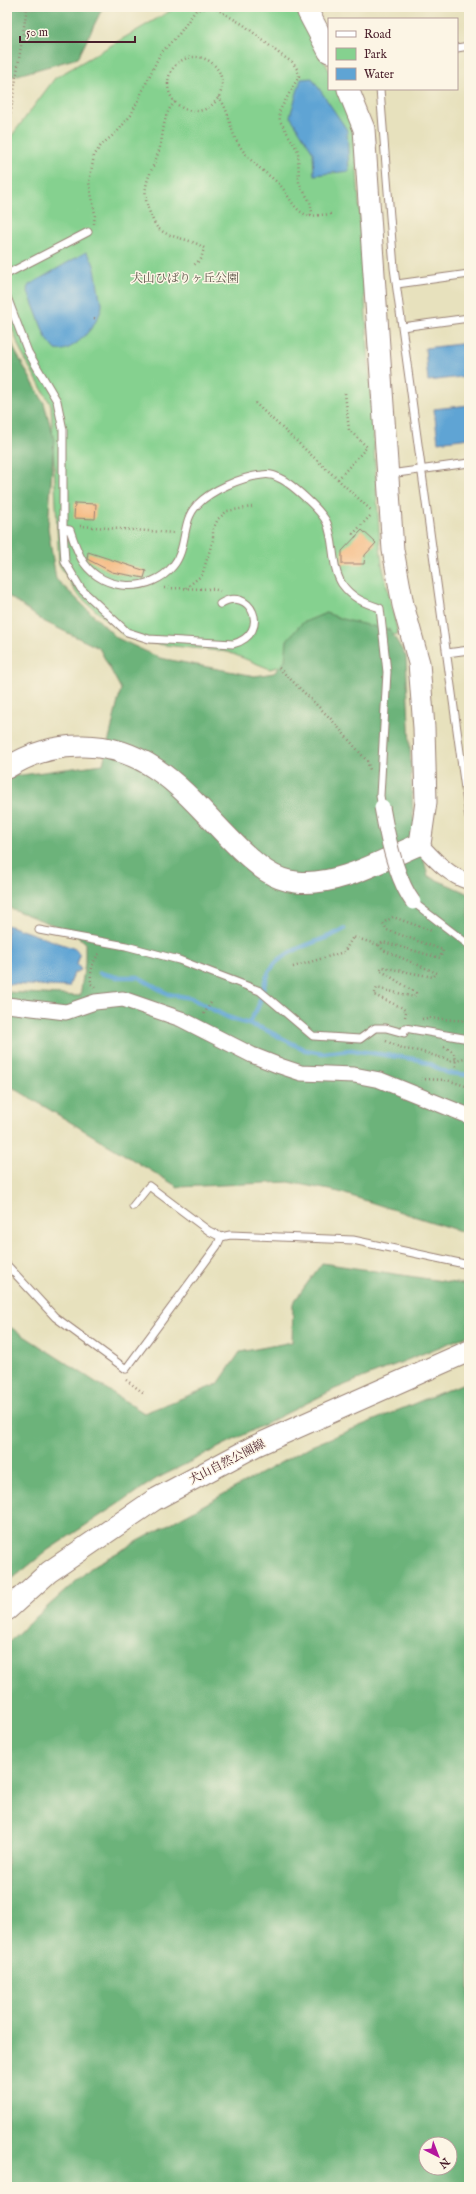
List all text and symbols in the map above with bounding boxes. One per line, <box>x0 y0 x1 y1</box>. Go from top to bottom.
scale bar <box>20 18 135 44</box>
legend <box>328 18 458 90</box>
text: 50 m <box>26 25 48 40</box>
text: Road <box>364 27 392 42</box>
text: Park <box>364 47 387 62</box>
text: Water <box>364 67 395 82</box>
park label: 犬山ひばりヶ丘公園 <box>131 271 239 286</box>
street label: 犬山自然公園線 <box>186 1436 268 1488</box>
north arrow <box>418 2136 458 2176</box>
text: N <box>435 2154 453 2171</box>

